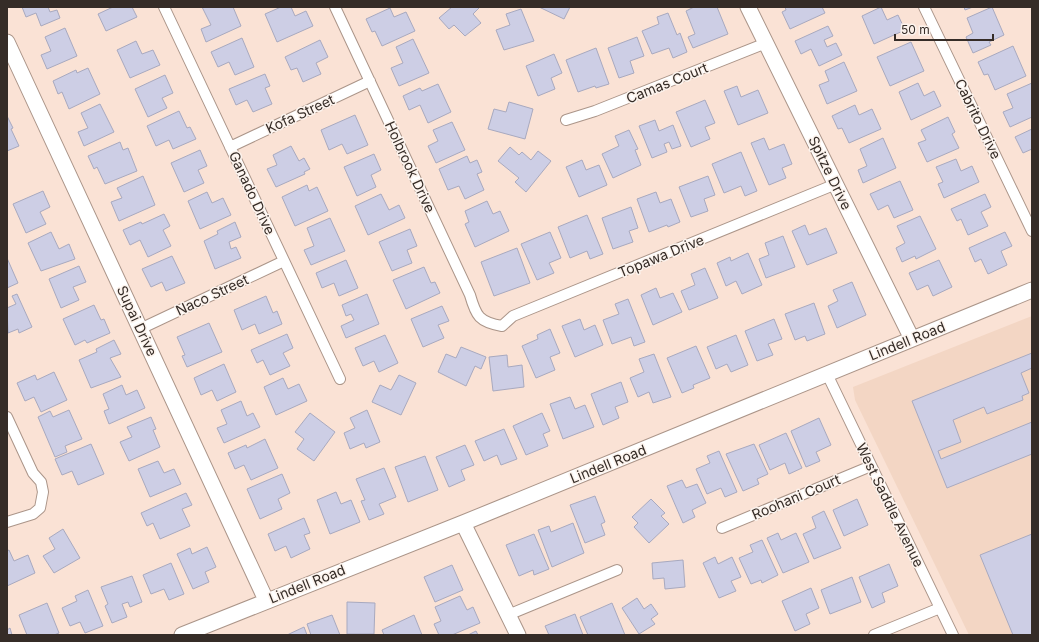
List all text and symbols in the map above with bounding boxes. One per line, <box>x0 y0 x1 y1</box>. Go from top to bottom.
scale bar <box>895 16 993 42</box>
text: 50 m <box>901 22 930 37</box>
street label: Camas Court <box>624 58 710 107</box>
street label: Cabrito Drive <box>952 76 1005 162</box>
street label: Kofa Street <box>263 90 337 137</box>
street label: Holbrook Drive <box>382 118 439 215</box>
street label: Spitze Drive <box>805 133 856 212</box>
street label: Ganado Drive <box>226 148 279 237</box>
street label: Topawa Drive <box>615 231 706 280</box>
street label: Naco Street <box>173 270 251 319</box>
street label: Supai Drive <box>114 283 161 359</box>
street label: Lindell Road <box>866 318 947 364</box>
street label: West Saddle Avenue <box>853 440 928 570</box>
street label: Lindell Road <box>567 441 648 487</box>
street label: Roohani Court <box>749 470 843 523</box>
street label: Lindell Road <box>266 561 347 607</box>

